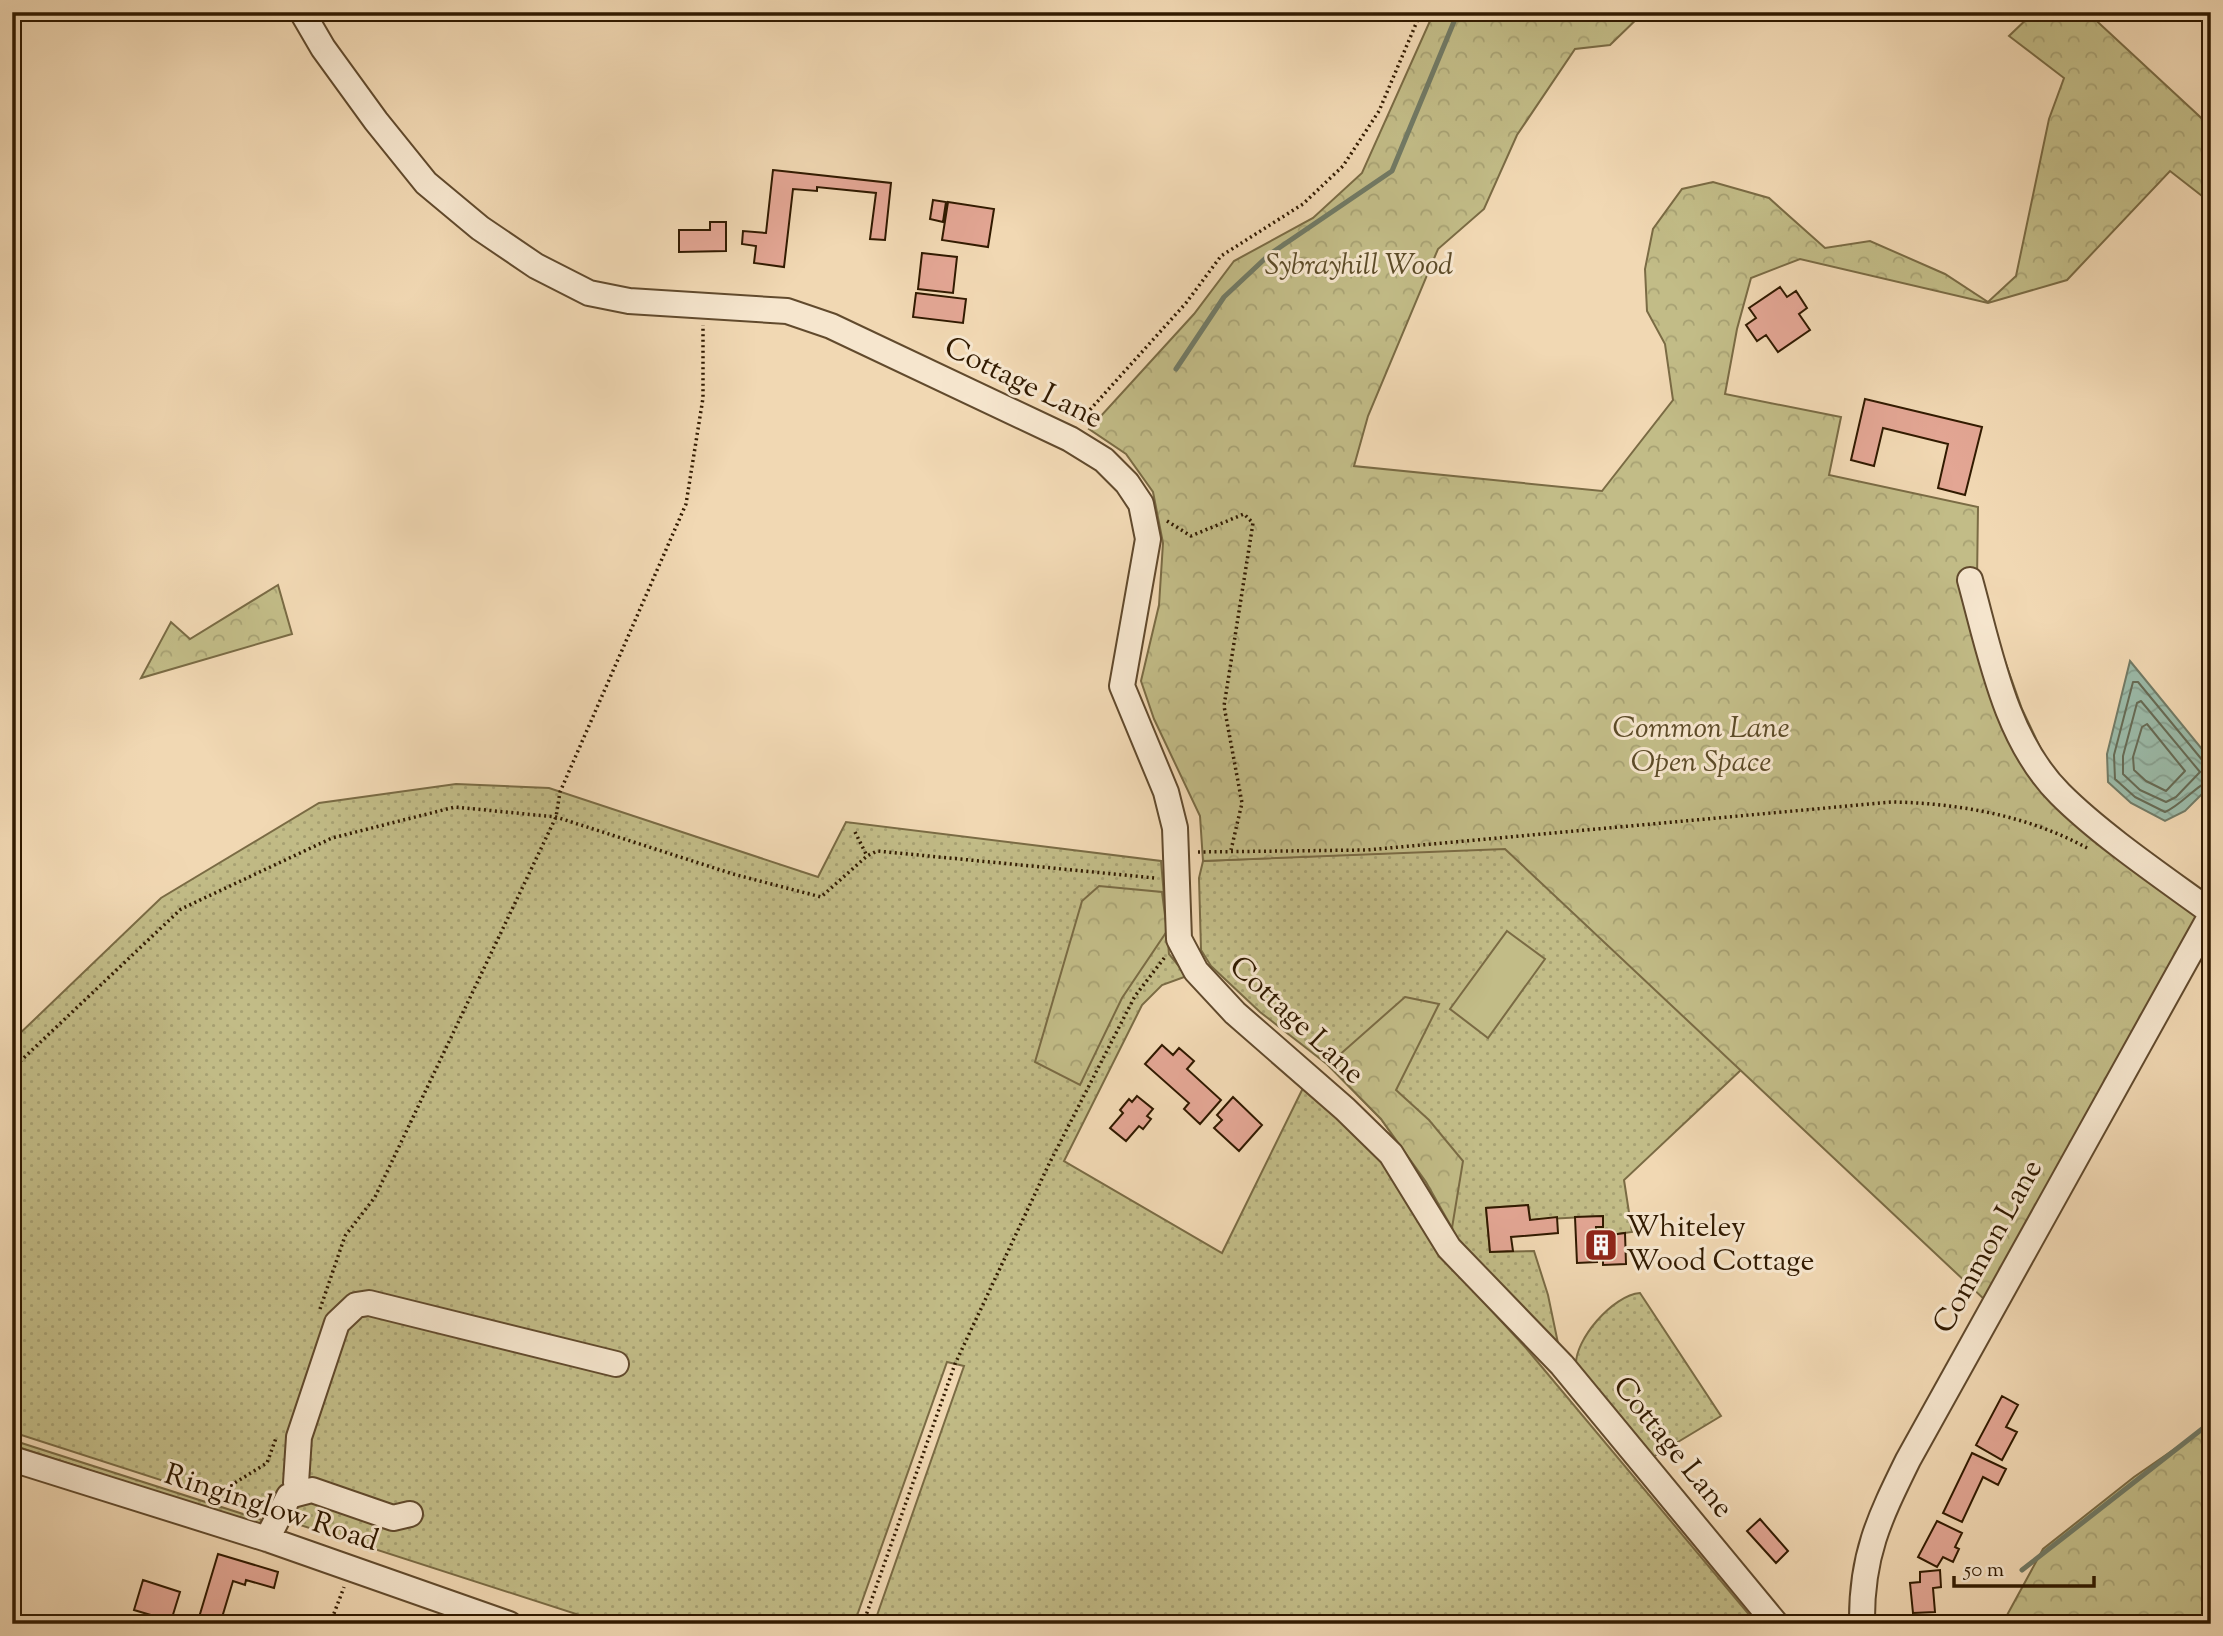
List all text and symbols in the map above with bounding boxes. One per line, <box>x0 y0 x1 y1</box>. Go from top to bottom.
park label: Sybrayhill Wood <box>1265 245 1453 288</box>
street label: Cottage Lane <box>936 327 1110 441</box>
park label: Common Lane Open Space <box>1612 708 1790 785</box>
street label: Cottage Lane <box>1219 947 1373 1095</box>
street label: Common Lane <box>1923 1152 2055 1342</box>
place label: Whiteley Wood Cottage <box>1626 1207 1815 1284</box>
building icon: Whiteley Wood Cottage <box>1582 1226 1620 1264</box>
street label: Cottage Lane <box>1601 1368 1743 1528</box>
street label: Ringinglow Road <box>158 1454 384 1564</box>
scale bar <box>1954 1545 2094 1589</box>
text: 50 m <box>1963 1556 2004 1586</box>

